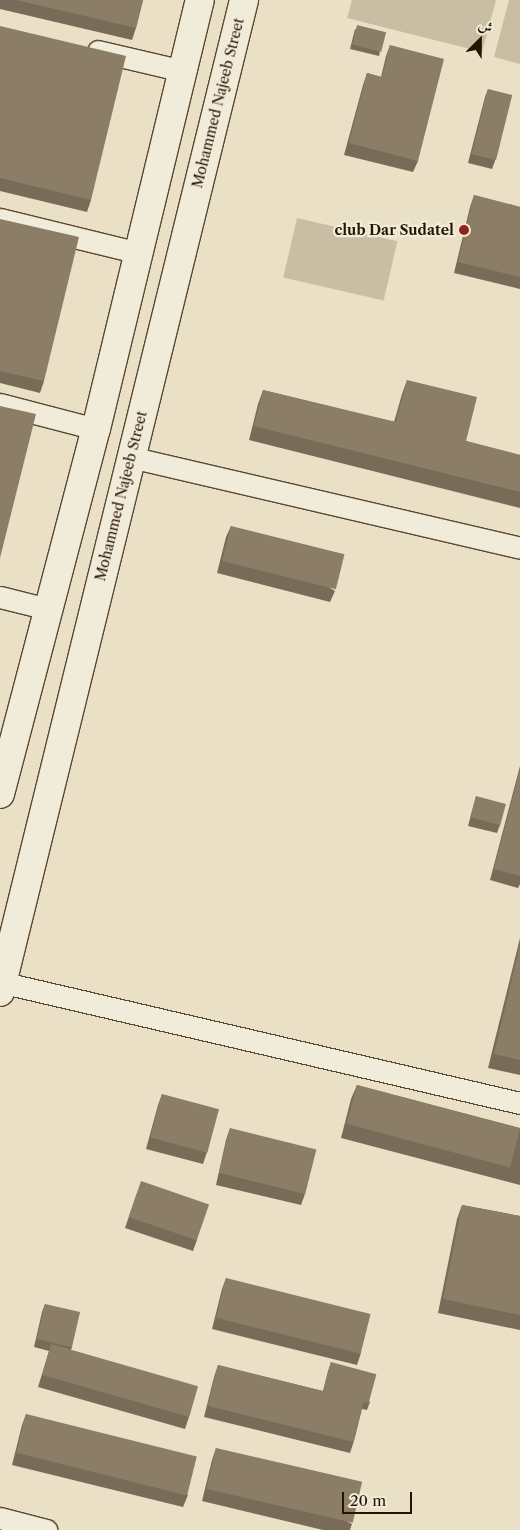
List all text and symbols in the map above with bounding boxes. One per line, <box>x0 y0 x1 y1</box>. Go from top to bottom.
north arrow <box>455 15 505 65</box>
text: ش <box>476 15 496 37</box>
street label: Mohammed Najeeb Street <box>189 16 247 190</box>
place label: club Dar Sudatel <box>334 222 454 238</box>
marker: club Dar Sudatel <box>458 224 470 236</box>
street label: Mohammed Najeeb Street <box>92 409 150 583</box>
scale bar <box>345 1482 415 1514</box>
text: 20 m <box>350 1491 386 1510</box>

